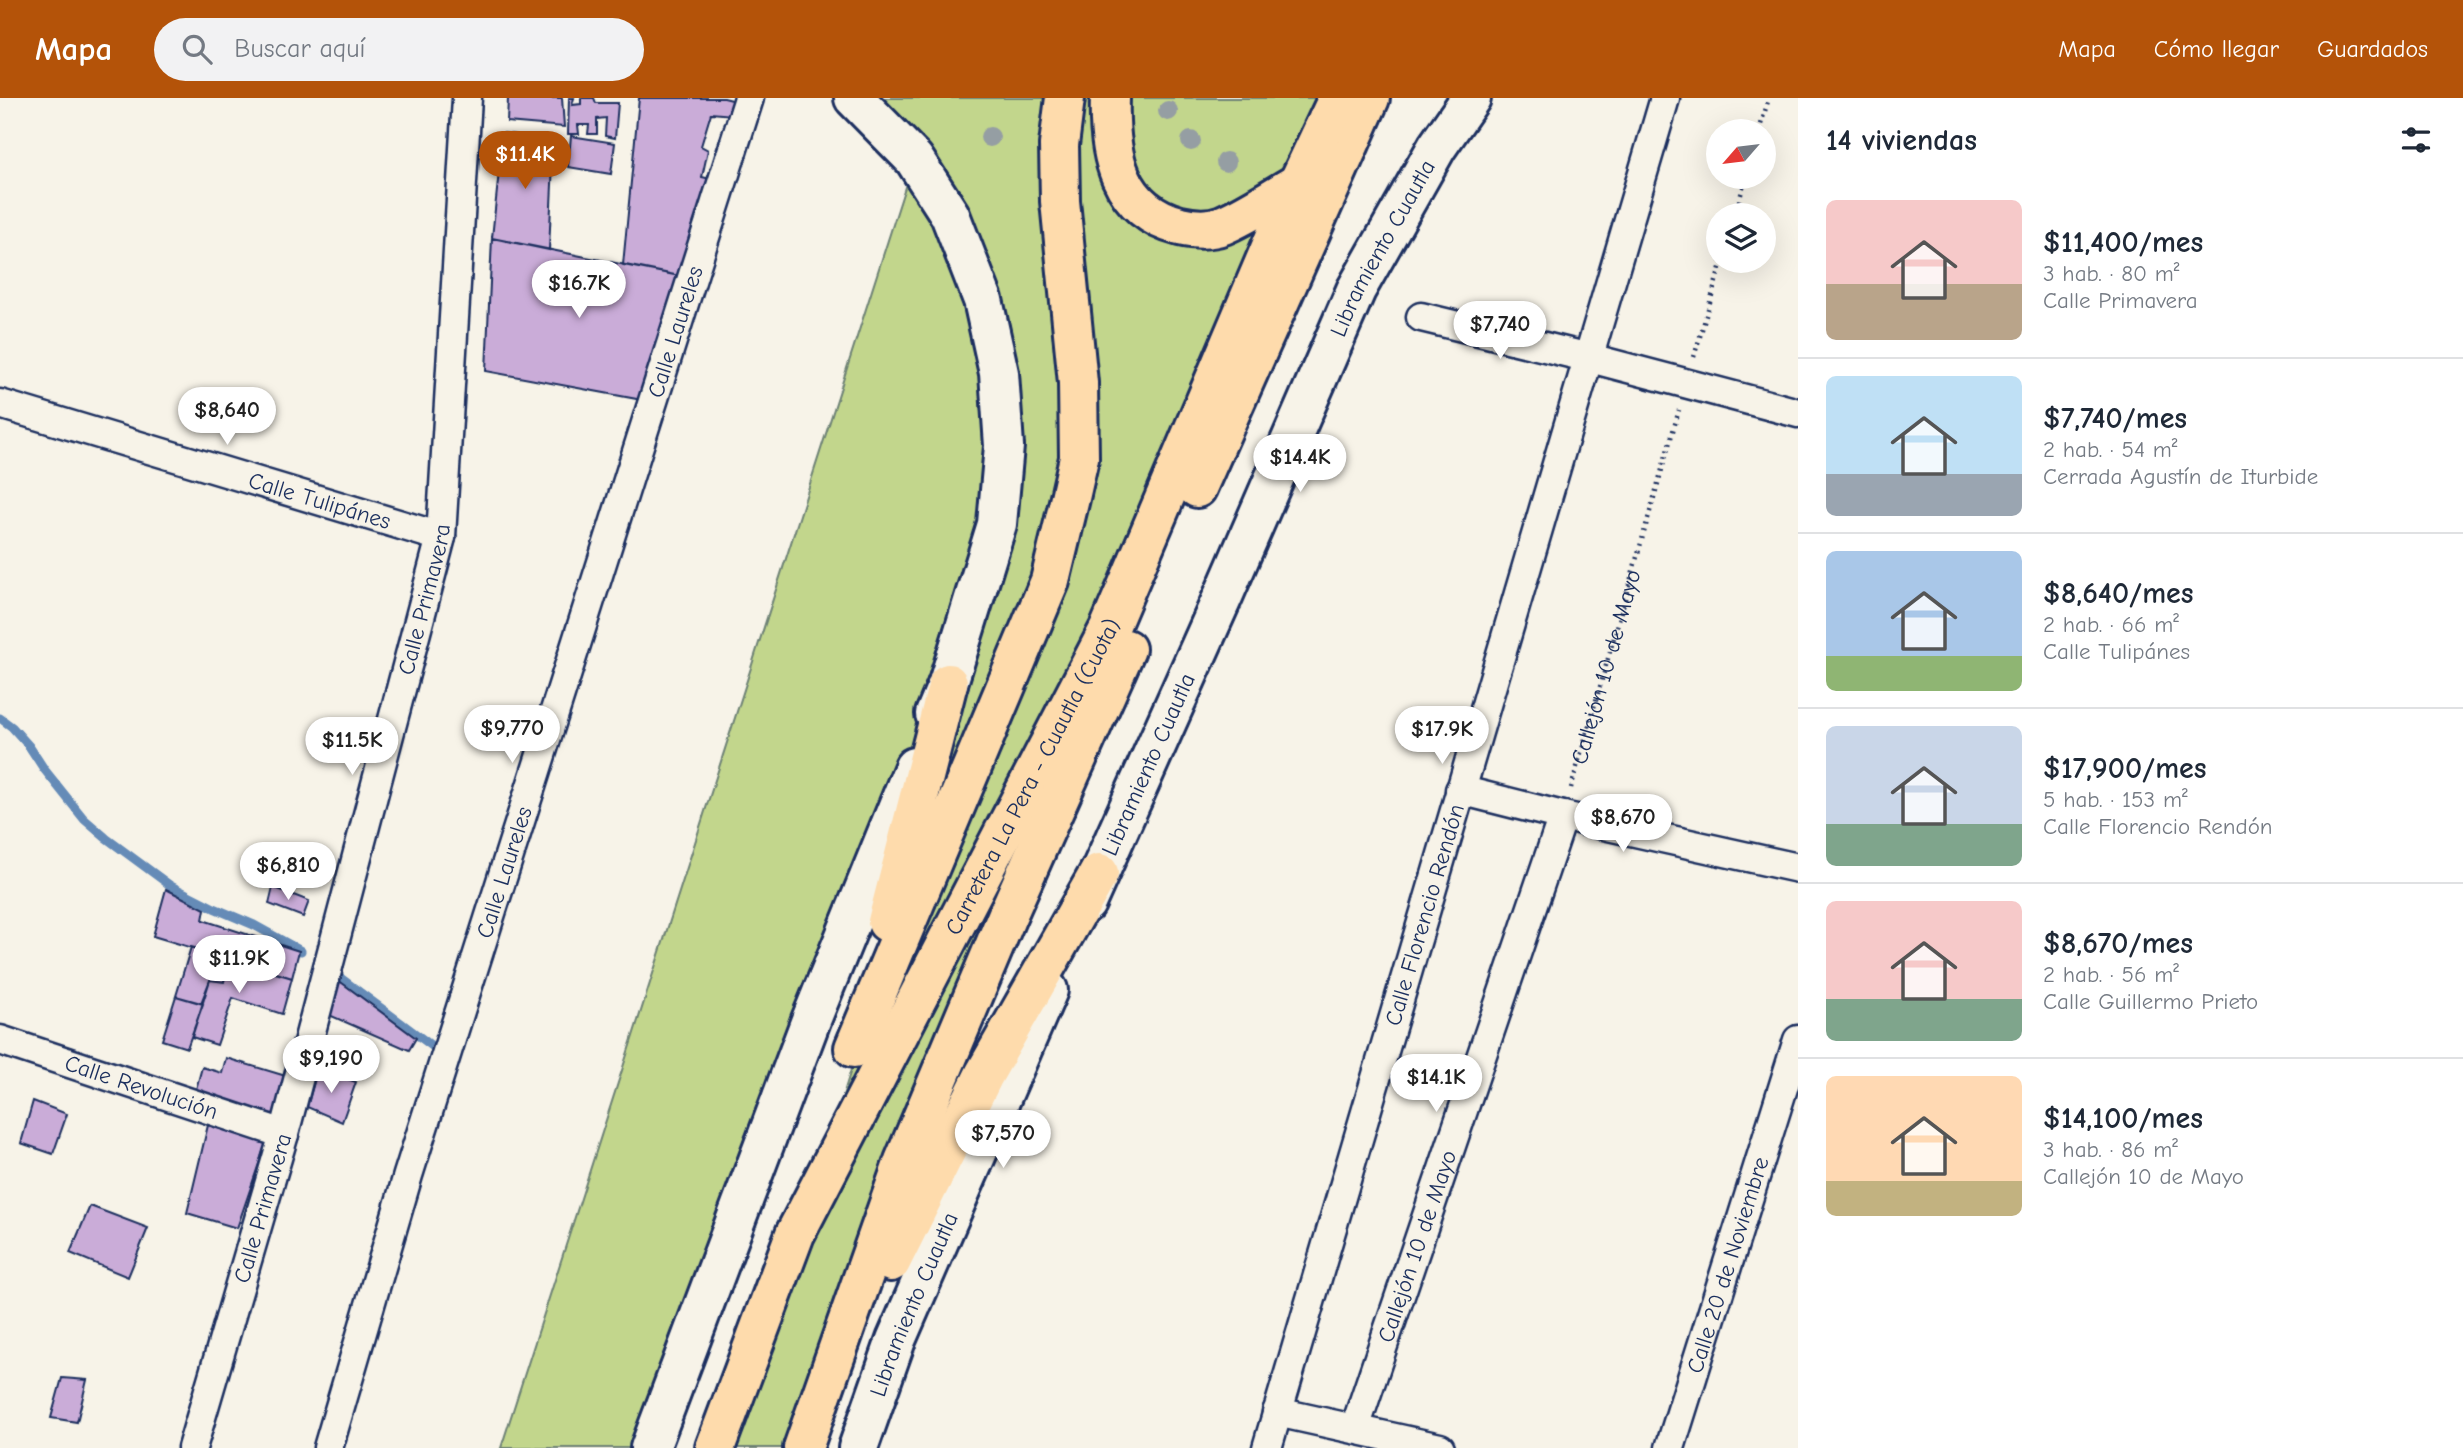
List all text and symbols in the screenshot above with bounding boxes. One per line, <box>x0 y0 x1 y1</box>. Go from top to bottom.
search box <box>154 18 644 81</box>
text: Mapa <box>35 30 112 68</box>
icon: search <box>178 30 216 68</box>
text: Buscar aquí <box>234 34 365 64</box>
text: Mapa <box>2058 35 2116 63</box>
text: Cómo llegar <box>2154 35 2279 63</box>
text: Guardados <box>2317 35 2428 63</box>
north arrow <box>1706 119 1776 189</box>
map controls <box>1706 119 1776 273</box>
icon: filters <box>2397 121 2435 159</box>
text: 14 viviendas <box>1826 123 1977 158</box>
pin: $11.4K <box>468 132 582 191</box>
text: $11.4K <box>495 140 555 167</box>
street label: Libramiento Cuautla <box>1324 155 1441 341</box>
button: layers <box>1706 203 1776 273</box>
text: $11,400/mes <box>2043 225 2203 260</box>
icon: home <box>1882 228 1966 312</box>
pin: $16.7K <box>522 260 636 320</box>
text: 3 hab. · 80 m² <box>2043 260 2179 287</box>
street label: Calle Laureles <box>642 263 708 401</box>
text: $16.7K <box>548 269 610 296</box>
text: Calle Primavera <box>2043 287 2198 314</box>
pin: $7,740 <box>1443 302 1557 361</box>
text: $7,740 <box>1469 310 1531 337</box>
pin: $8,640 <box>170 388 284 447</box>
text: $8,640 <box>194 396 260 423</box>
text: $7,740/mes <box>2043 401 2187 436</box>
icon: home <box>1882 404 1966 488</box>
pin: $14.4K <box>1243 434 1357 494</box>
text: 2 hab. · 54 m² <box>2043 436 2178 463</box>
text: $14.4K <box>1269 443 1331 470</box>
text: Cerrada Agustín de Iturbide <box>2043 463 2318 490</box>
street label: Calle Tulipánes <box>245 466 394 535</box>
street label: Calle Primavera <box>392 523 455 678</box>
street label: Callejón 10 de Mayo <box>1565 566 1646 767</box>
text: $8,640/mes <box>2043 576 2194 611</box>
icon: home <box>1882 579 1966 663</box>
text: 2 hab. · 66 m² <box>2043 611 2179 638</box>
street label: Carretera La Pera - Cuautla (Cuota) <box>939 614 1125 939</box>
text: Calle Tulipánes <box>2043 638 2190 665</box>
street label: Libramiento Cuautla <box>1095 669 1200 860</box>
pin: $9,770 <box>455 706 569 765</box>
pin: $17.9K <box>1385 706 1499 766</box>
text: $9,770 <box>480 714 544 741</box>
text: $17.9K <box>1411 715 1473 742</box>
pin: $11.5K <box>295 718 409 777</box>
text: $11.5K <box>321 726 383 753</box>
text: $17,900/mes <box>2043 751 2207 786</box>
icon: home <box>1882 754 1966 838</box>
text: 5 hab. · 153 m² <box>2043 786 2188 813</box>
pin: $8,670 <box>1566 794 1680 854</box>
street label: Calle Florencio Rendón <box>1379 801 1470 1029</box>
street label: Calle Laureles <box>470 803 537 941</box>
text: $8,670 <box>1590 803 1656 830</box>
text: Calle Florencio Rendón <box>2043 813 2273 840</box>
pin: $6,810 <box>231 842 345 902</box>
text: $6,810 <box>256 851 320 878</box>
text: $8,670/mes <box>2043 926 2193 961</box>
icon: home <box>1882 929 1966 1013</box>
pin: $11.9K <box>182 936 296 995</box>
text: $11.9K <box>208 944 270 971</box>
text: 2 hab. · 56 m² <box>2043 961 2179 988</box>
text: Calle Guillermo Prieto <box>2043 988 2258 1015</box>
pin: $9,190 <box>274 1035 388 1095</box>
text: $9,190 <box>299 1044 363 1071</box>
street label: Calle Revolución <box>61 1049 221 1125</box>
pin: $14.1K <box>1379 1054 1493 1114</box>
text: $14.1K <box>1406 1063 1466 1090</box>
text: $14,100/mes <box>2043 1101 2203 1136</box>
icon: home <box>1882 1104 1966 1188</box>
pin: $7,570 <box>946 1110 1060 1170</box>
text: $7,570 <box>971 1119 1035 1146</box>
street label: Calle Primavera <box>228 1130 297 1286</box>
text: 3 hab. · 86 m² <box>2043 1136 2178 1163</box>
street label: Callejón 10 de Mayo <box>1372 1147 1462 1346</box>
street label: Calle 20 de Noviembre <box>1681 1153 1774 1376</box>
text: Callejón 10 de Mayo <box>2043 1163 2244 1190</box>
street label: Libramiento Cuautla <box>864 1208 963 1400</box>

